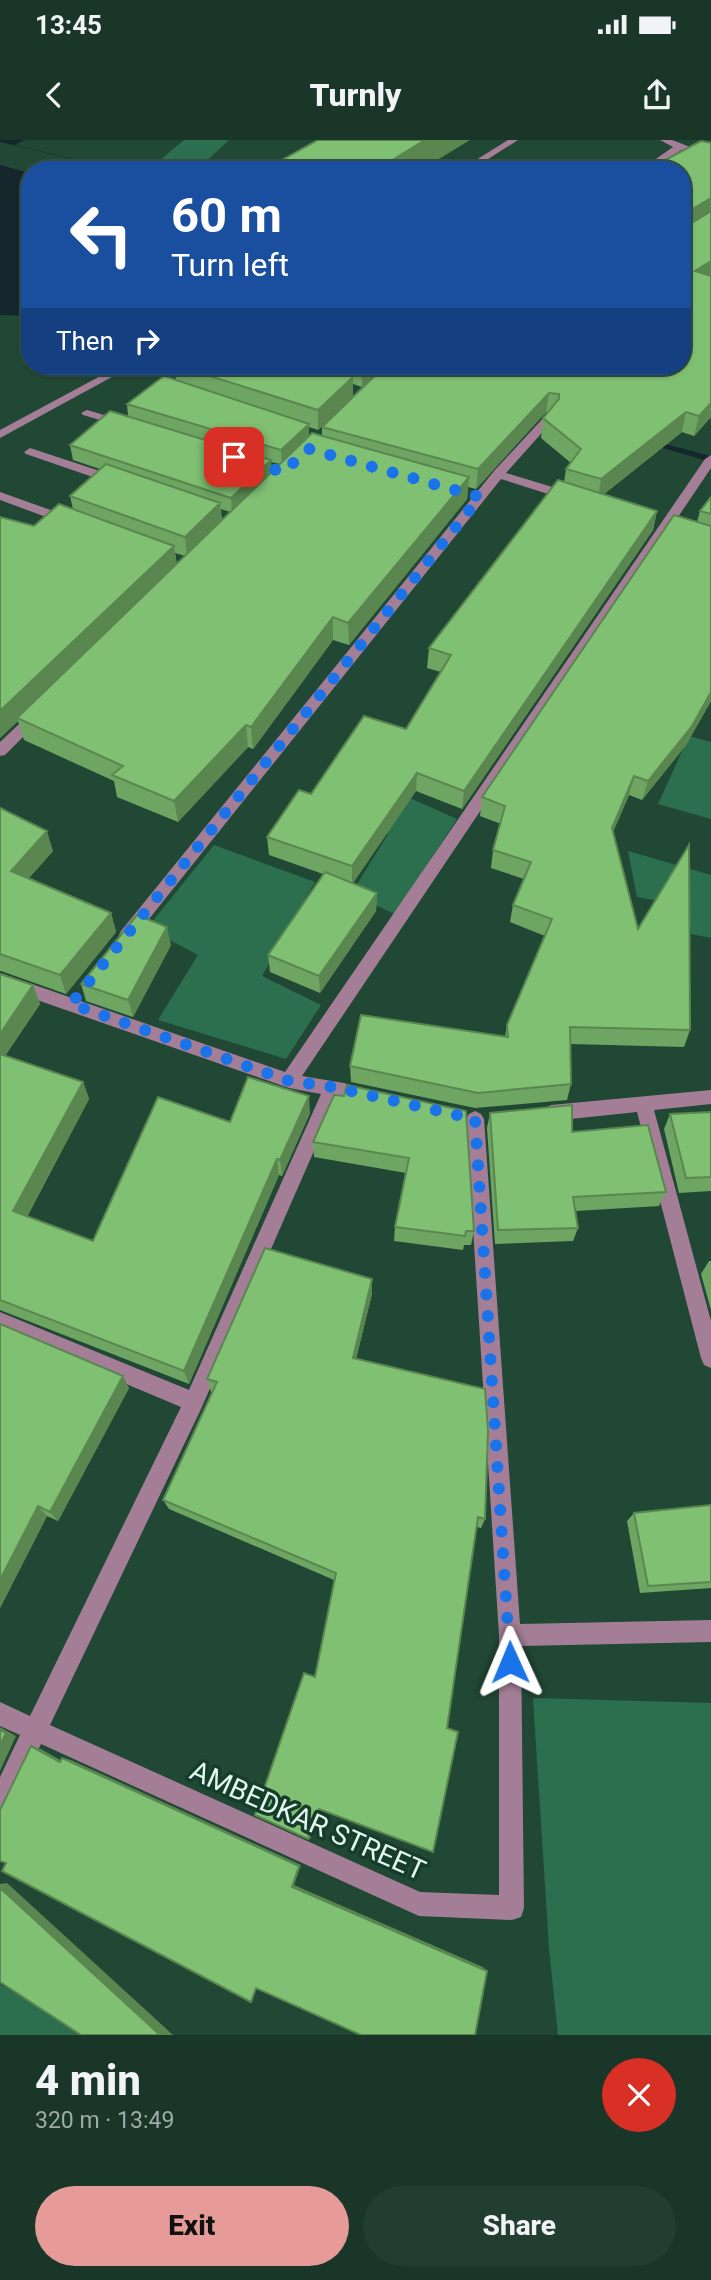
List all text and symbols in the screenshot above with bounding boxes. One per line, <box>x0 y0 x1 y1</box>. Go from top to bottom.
text: 13:45 <box>35 10 102 40</box>
icon: back <box>35 76 73 114</box>
text: Turnly <box>310 76 401 114</box>
icon: share <box>638 76 676 114</box>
text: 60 m <box>171 187 282 244</box>
icon: left <box>56 189 147 280</box>
text: Turn left <box>171 246 289 284</box>
icon: right <box>128 322 166 360</box>
text: Then <box>56 326 114 356</box>
pin <box>204 427 264 487</box>
icon: arrive <box>215 438 253 476</box>
position arrow <box>473 1625 547 1699</box>
street label: AMBEDKAR STREET <box>185 1754 431 1887</box>
text: 4 min <box>35 2056 141 2105</box>
button: close <box>602 2058 676 2132</box>
text: 320 m · 13:49 <box>35 2107 174 2134</box>
button: Exit <box>35 2186 349 2266</box>
button: Share <box>363 2186 676 2266</box>

